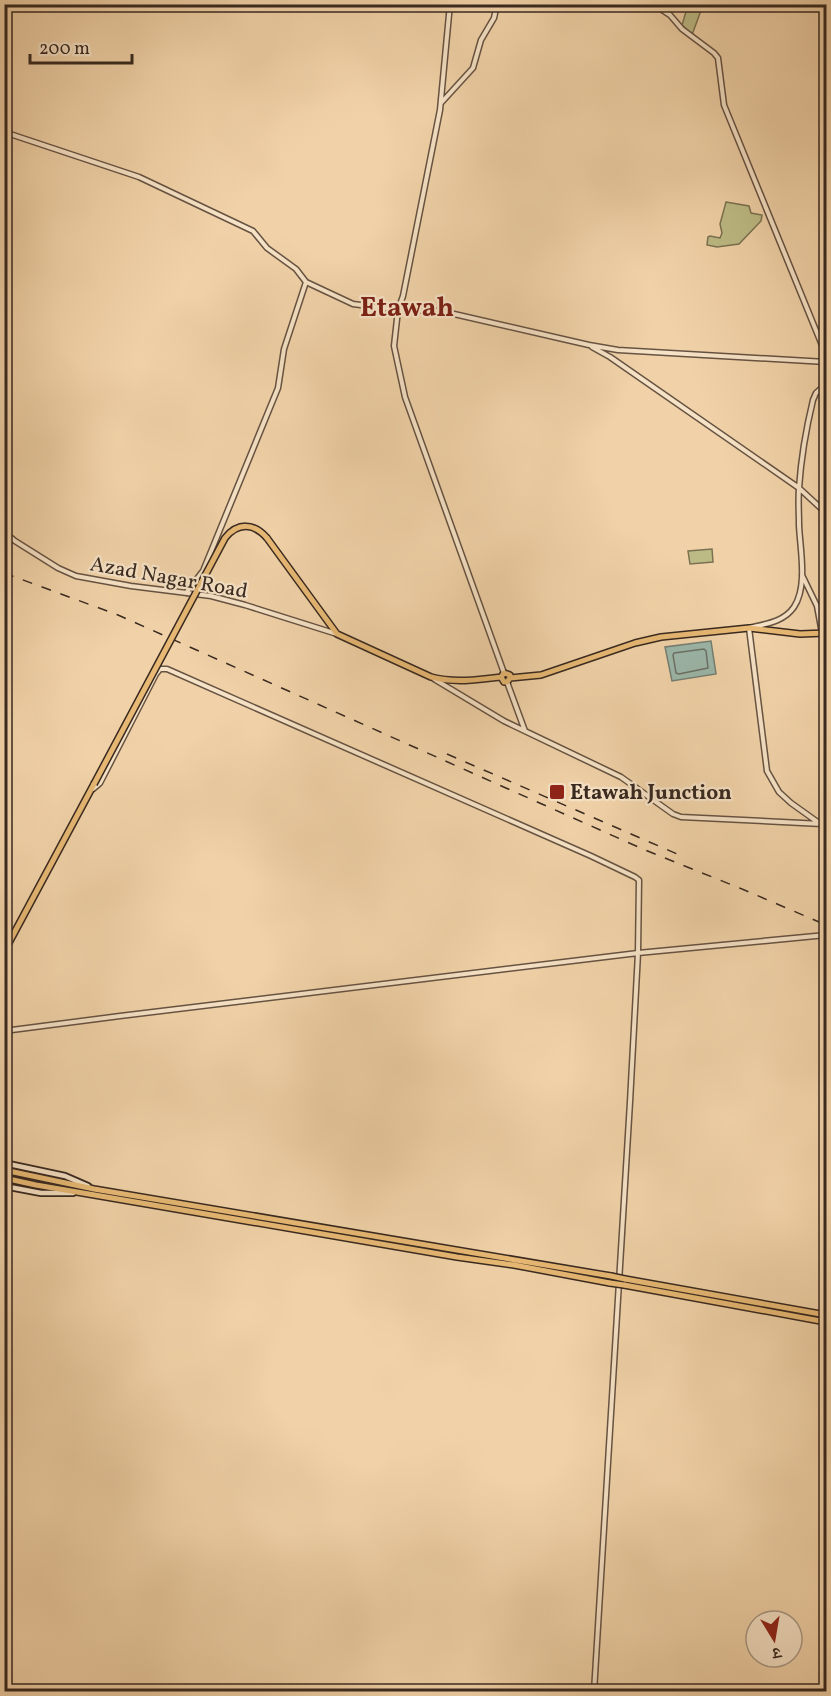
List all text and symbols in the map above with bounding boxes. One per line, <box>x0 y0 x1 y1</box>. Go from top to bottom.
scale bar <box>30 27 132 65</box>
text: 200 m <box>39 37 90 62</box>
district label: Etawah <box>360 290 454 328</box>
street label: Azad Nagar Road <box>88 550 250 607</box>
place label: Etawah Junction <box>570 779 732 808</box>
marker: Etawah Junction <box>548 783 566 801</box>
north arrow <box>744 1609 804 1669</box>
text: उ <box>769 1640 784 1664</box>

